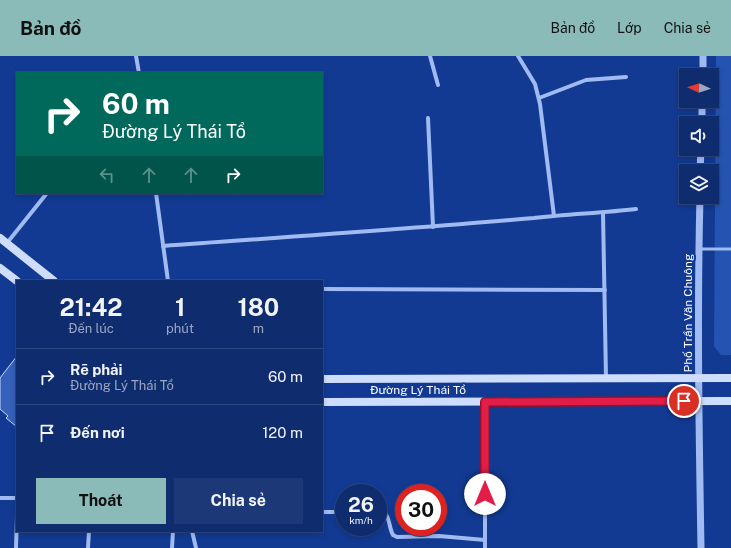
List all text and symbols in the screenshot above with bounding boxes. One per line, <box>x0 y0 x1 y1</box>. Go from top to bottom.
text: Bản đồ <box>20 17 81 39</box>
text: Bản đồ <box>551 20 595 36</box>
text: Lớp <box>617 20 642 36</box>
text: Chia sẻ <box>664 20 711 36</box>
north arrow <box>679 68 719 108</box>
map controls <box>679 68 719 204</box>
text: 60 m <box>102 87 170 120</box>
icon: right <box>36 88 88 140</box>
button: sound <box>679 116 719 156</box>
text: Đường Lý Thái Tổ <box>102 121 246 142</box>
icon: left <box>96 164 118 186</box>
icon: ahead <box>138 164 160 186</box>
icon: ahead <box>180 164 202 186</box>
icon: right <box>222 164 244 186</box>
button: layers <box>679 164 719 204</box>
street label: Phố Trần Văn Chuông <box>681 254 695 372</box>
text: 21:42 <box>60 293 123 321</box>
text: 1 <box>175 293 185 321</box>
text: 180 <box>238 293 279 321</box>
text: Đến lúc <box>68 321 114 336</box>
text: phút <box>166 321 194 336</box>
text: m <box>253 321 264 336</box>
text: Rẽ phải <box>70 361 123 378</box>
icon: right <box>36 366 58 388</box>
text: 60 m <box>268 368 303 385</box>
text: Đường Lý Thái Tổ <box>70 378 174 393</box>
street label: Đường Lý Thái Tổ <box>370 383 466 397</box>
pin <box>667 384 701 418</box>
icon: arrive <box>673 390 695 412</box>
icon: arrive <box>36 422 58 444</box>
text: Đến nơi <box>70 424 125 441</box>
text: 120 m <box>262 424 303 441</box>
position arrow <box>464 473 506 515</box>
button: Thoát <box>36 478 166 524</box>
button: Chia sẻ <box>174 478 303 524</box>
speed limit sign: 30 <box>395 484 447 536</box>
text: 26 <box>348 493 374 517</box>
text: km/h <box>349 514 373 526</box>

